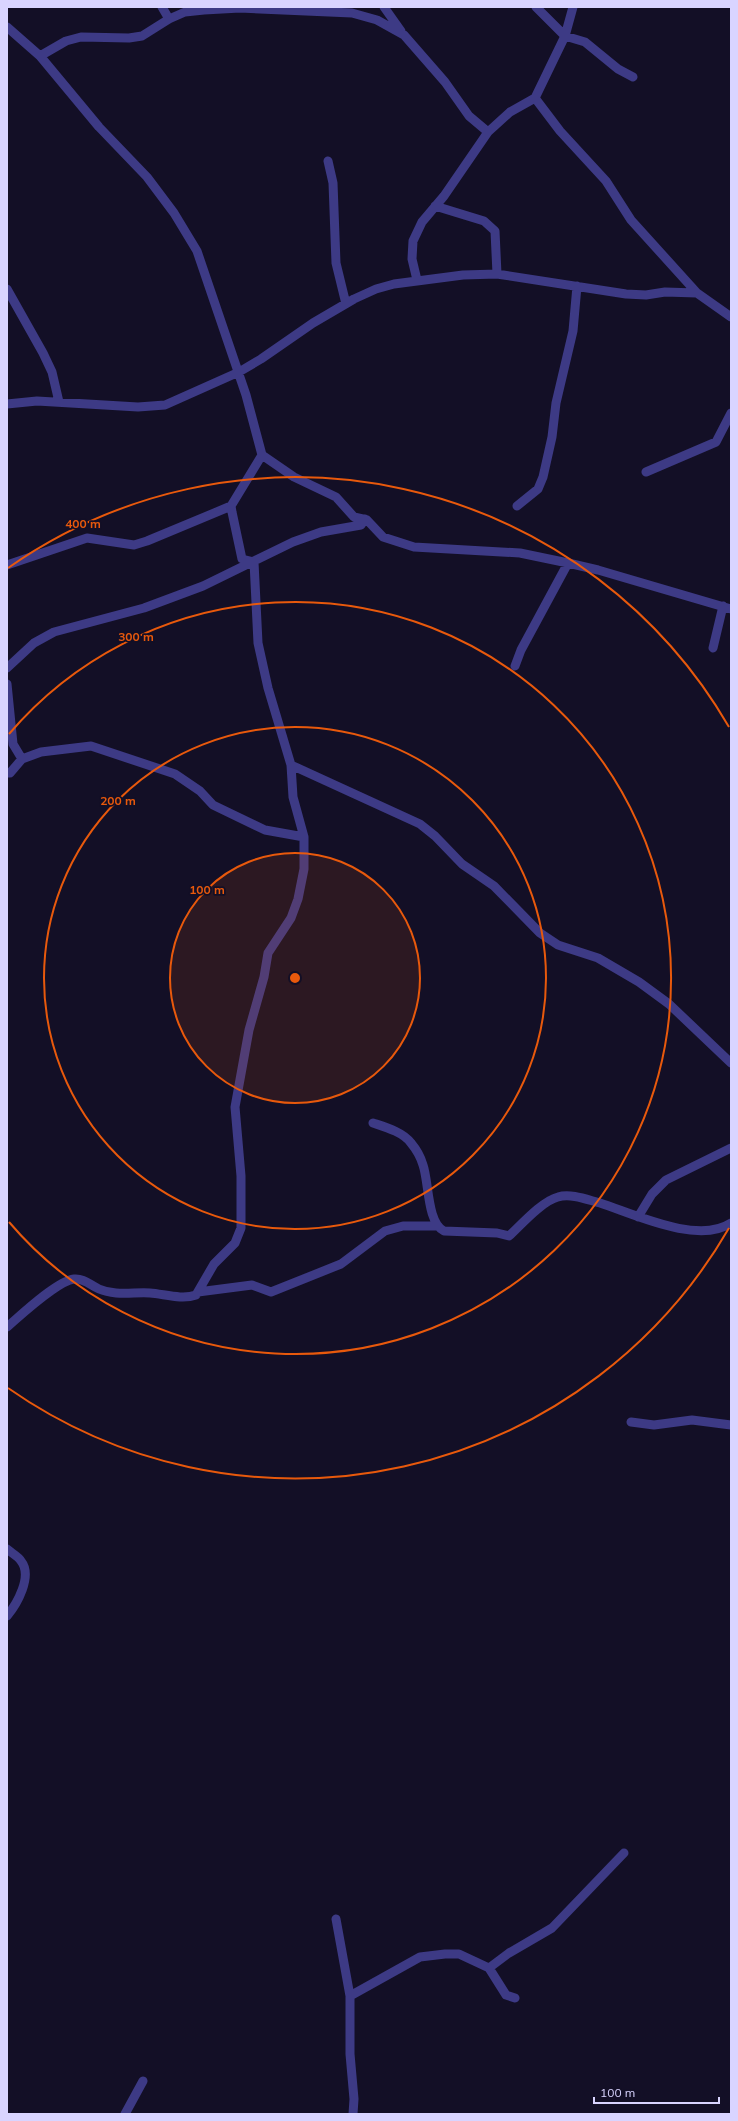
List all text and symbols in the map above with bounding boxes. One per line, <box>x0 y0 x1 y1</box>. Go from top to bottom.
text: 400 m <box>65 516 101 531</box>
text: 300 m <box>118 629 154 644</box>
text: 200 m <box>100 793 136 808</box>
text: 100 m <box>189 882 225 897</box>
centre of rings <box>288 971 302 985</box>
scale bar <box>594 2079 719 2105</box>
text: 100 m <box>600 2085 635 2100</box>

